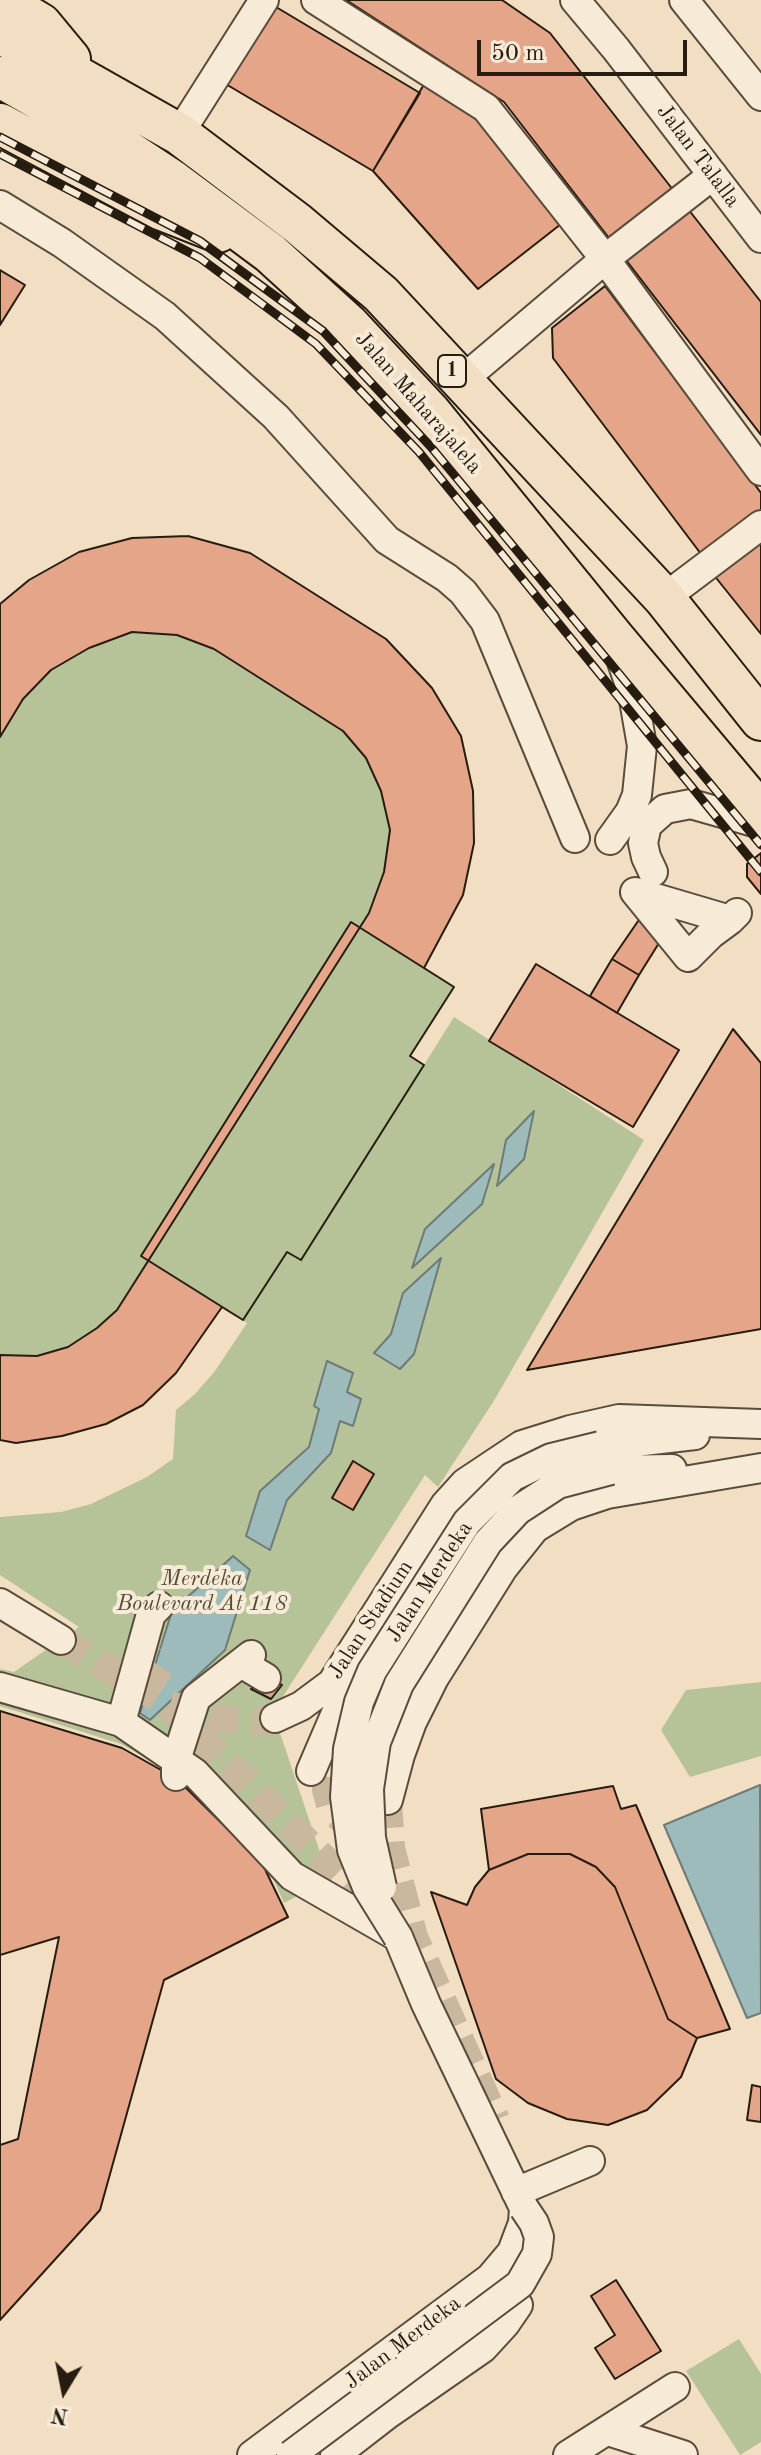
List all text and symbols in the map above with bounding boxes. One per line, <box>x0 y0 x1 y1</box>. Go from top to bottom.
scale bar <box>481 24 691 74</box>
text: 50 m <box>491 42 545 66</box>
street label: Jalan Talalla <box>651 99 745 213</box>
street label: Jalan Maharajalela <box>349 326 487 480</box>
road number: 1 <box>438 355 466 387</box>
street label: Jalan Merdeka <box>381 1516 479 1648</box>
street label: Jalan Stadium <box>323 1556 419 1684</box>
park label: Merdeka Boulevard At 118 <box>117 1566 287 1618</box>
street label: Jalan Merdeka <box>340 2291 466 2395</box>
north arrow <box>24 2351 104 2431</box>
text: N <box>50 2402 70 2427</box>

